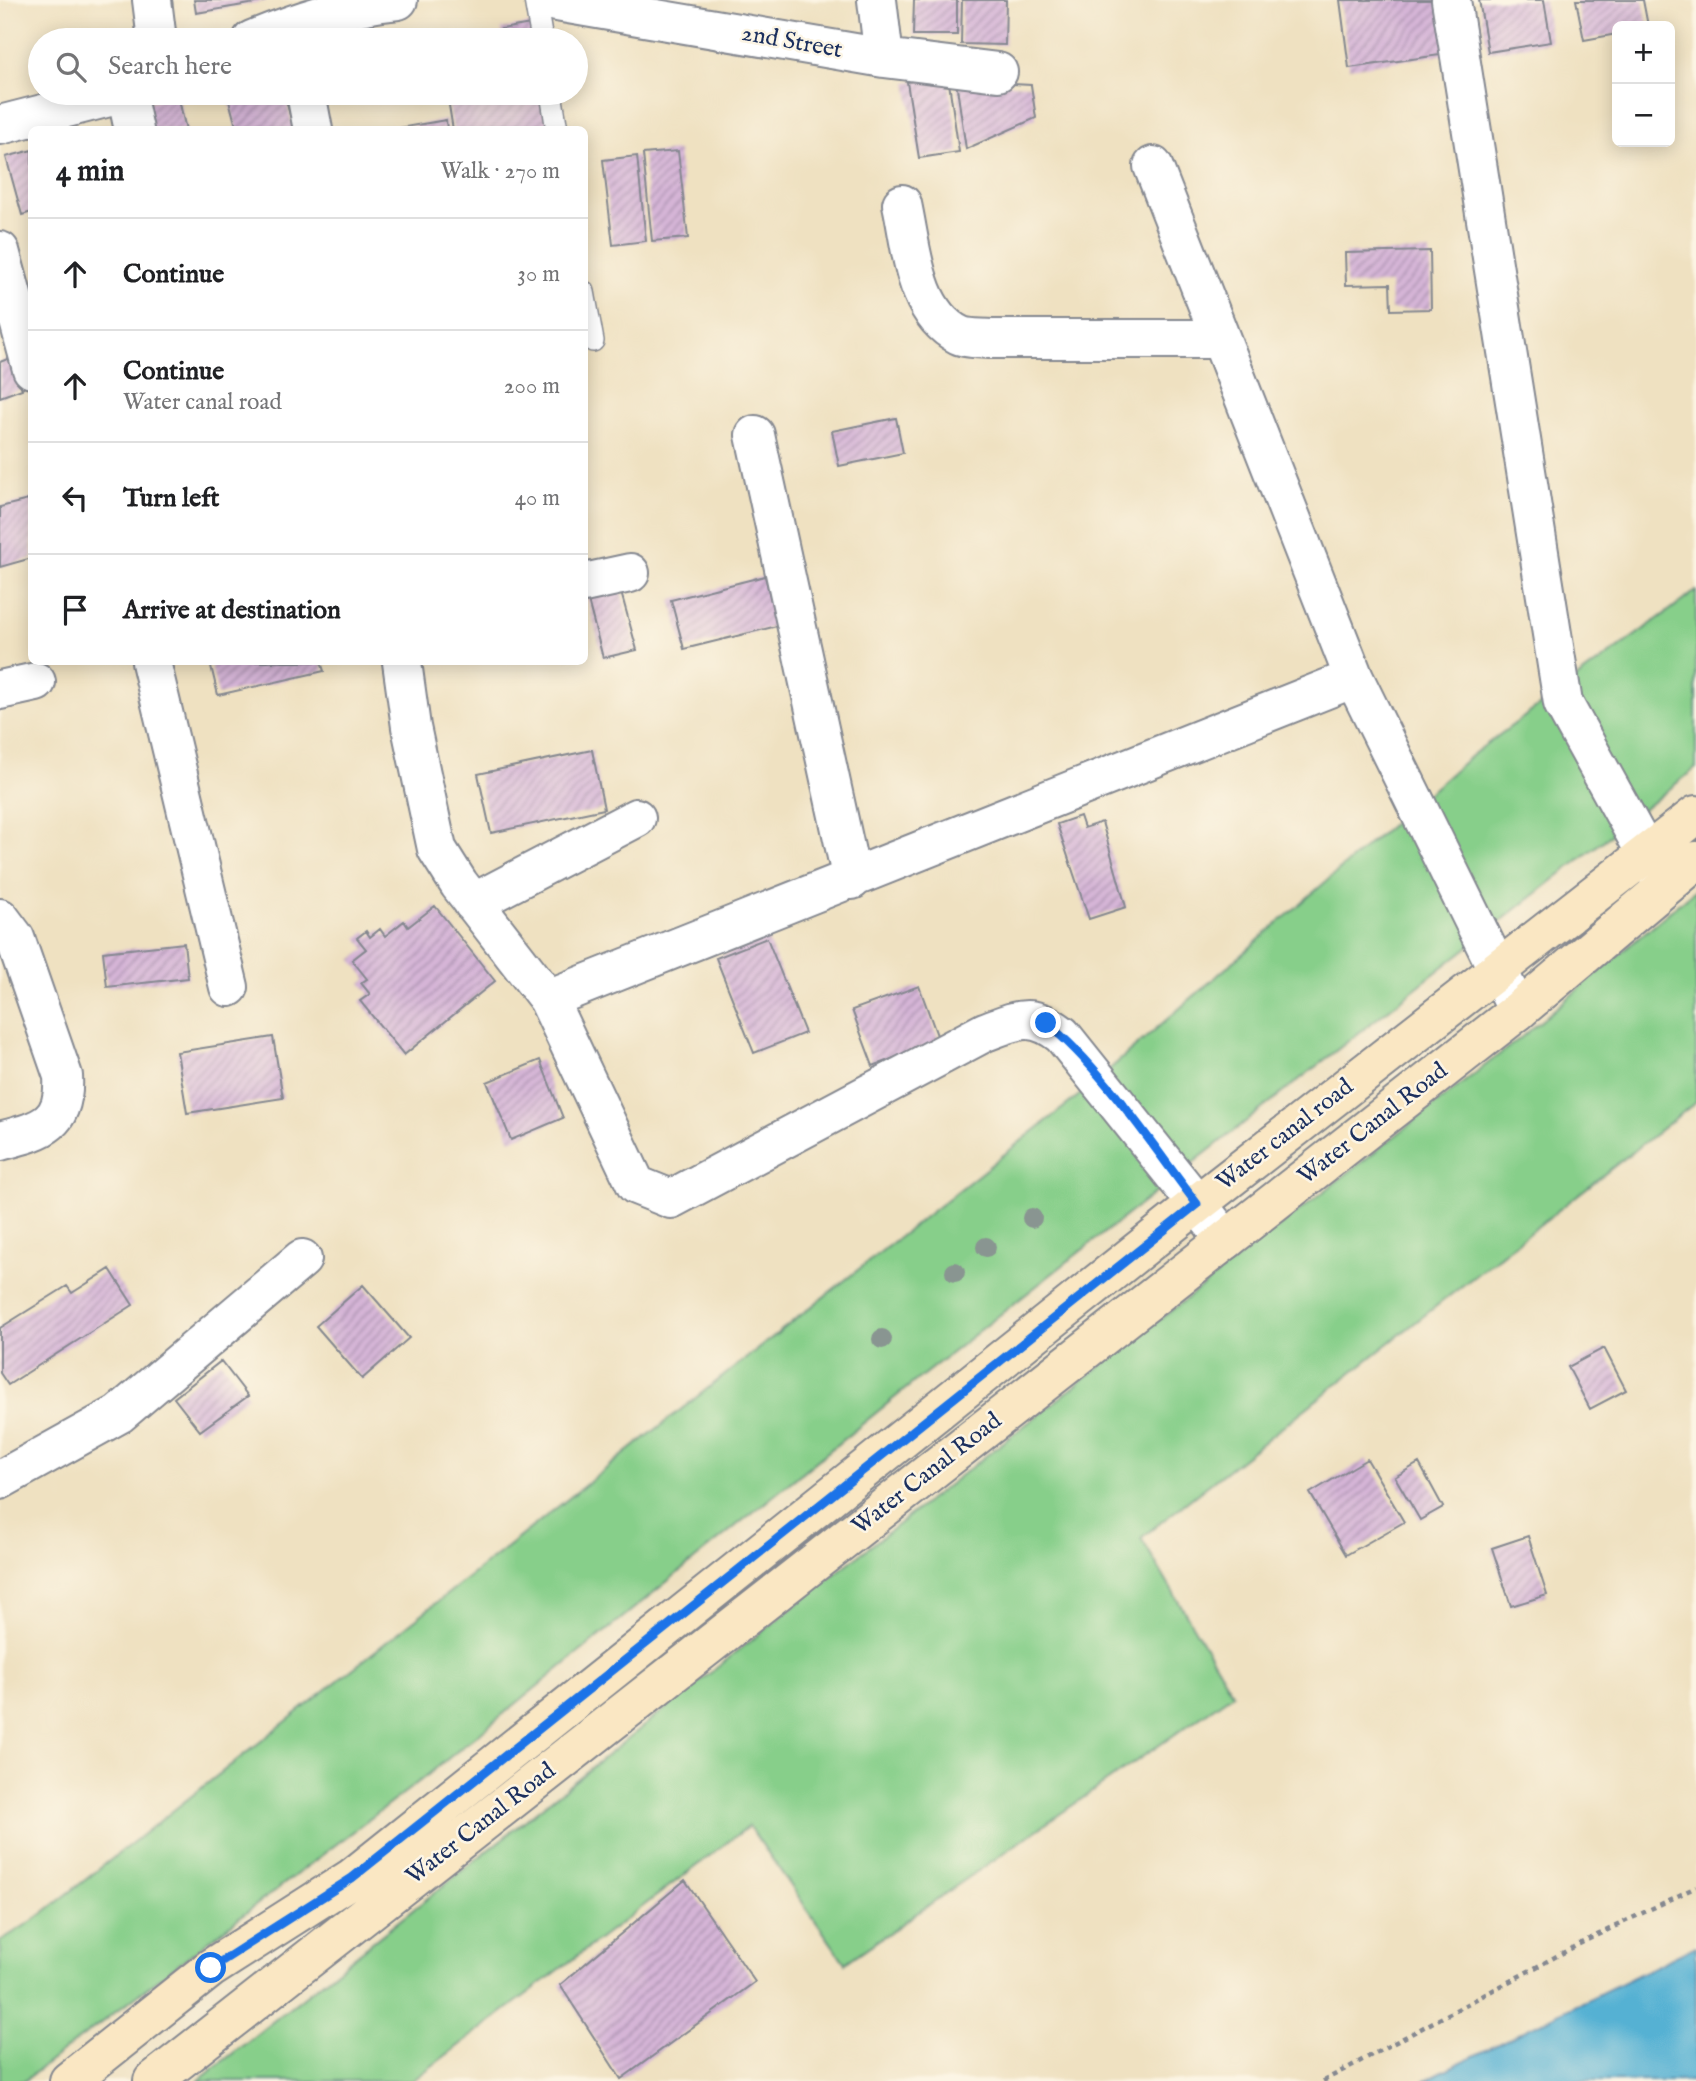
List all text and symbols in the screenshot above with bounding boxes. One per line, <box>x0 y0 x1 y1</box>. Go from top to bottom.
street label: 2nd Street <box>739 18 845 66</box>
map controls <box>1612 21 1675 147</box>
button: + <box>1612 21 1675 84</box>
search box <box>28 28 588 105</box>
icon: search <box>52 48 90 86</box>
text: Search here <box>108 50 232 83</box>
button: − <box>1612 84 1675 147</box>
text: 4 min <box>56 153 124 191</box>
text: Walk · 270 m <box>440 157 560 186</box>
icon: ahead <box>56 255 94 293</box>
text: Continue <box>123 258 224 291</box>
text: 30 m <box>517 260 560 289</box>
text: Continue <box>123 355 224 388</box>
icon: ahead <box>56 367 94 405</box>
text: 200 m <box>504 372 560 401</box>
text: Water canal road <box>123 388 282 417</box>
icon: left <box>56 479 94 517</box>
text: Turn left <box>123 482 220 515</box>
text: 40 m <box>515 484 560 513</box>
icon: arrive <box>56 591 94 629</box>
text: Arrive at destination <box>123 594 341 627</box>
route end <box>1030 1007 1061 1038</box>
street label: Water Canal Road <box>1292 1056 1454 1192</box>
street label: Water canal road <box>1210 1072 1360 1198</box>
street label: Water Canal Road <box>846 1406 1008 1542</box>
street label: Water Canal Road <box>400 1756 562 1892</box>
route start <box>195 1952 226 1983</box>

